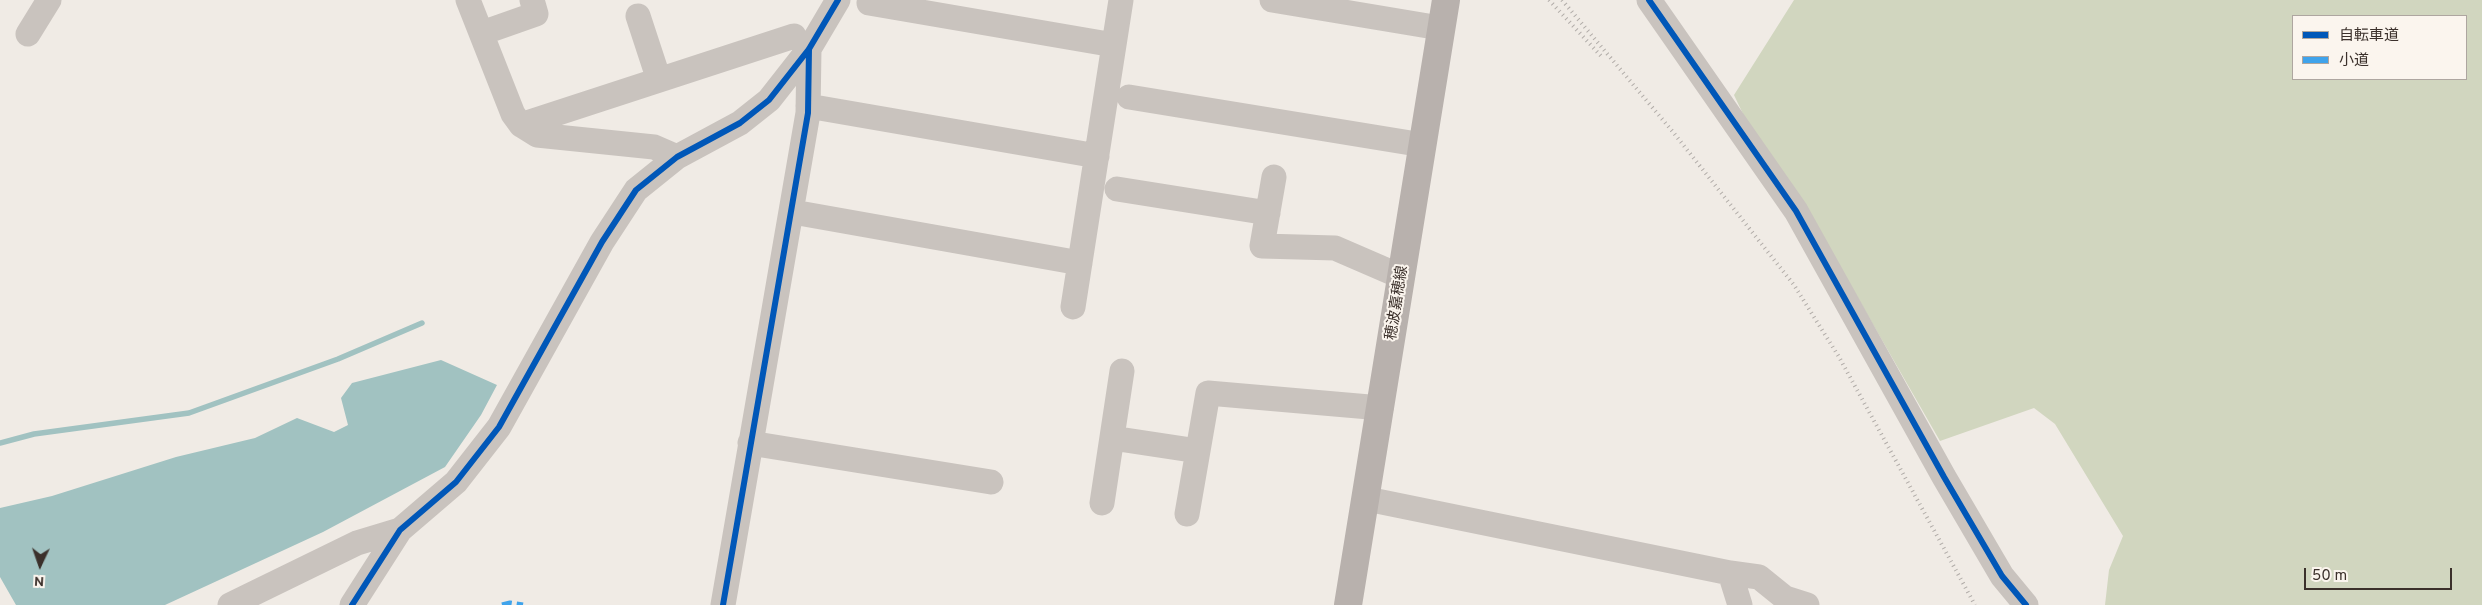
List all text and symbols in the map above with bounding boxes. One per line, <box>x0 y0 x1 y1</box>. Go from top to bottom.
legend <box>2292 15 2467 80</box>
text: 自転車道 <box>2339 27 2399 46</box>
text: 小道 <box>2339 52 2369 71</box>
street label: 穂波嘉穂線 <box>1383 265 1413 341</box>
north arrow <box>15 540 65 590</box>
scale bar <box>2307 558 2454 590</box>
text: 50 m <box>2312 567 2347 586</box>
text: N <box>34 572 45 589</box>

